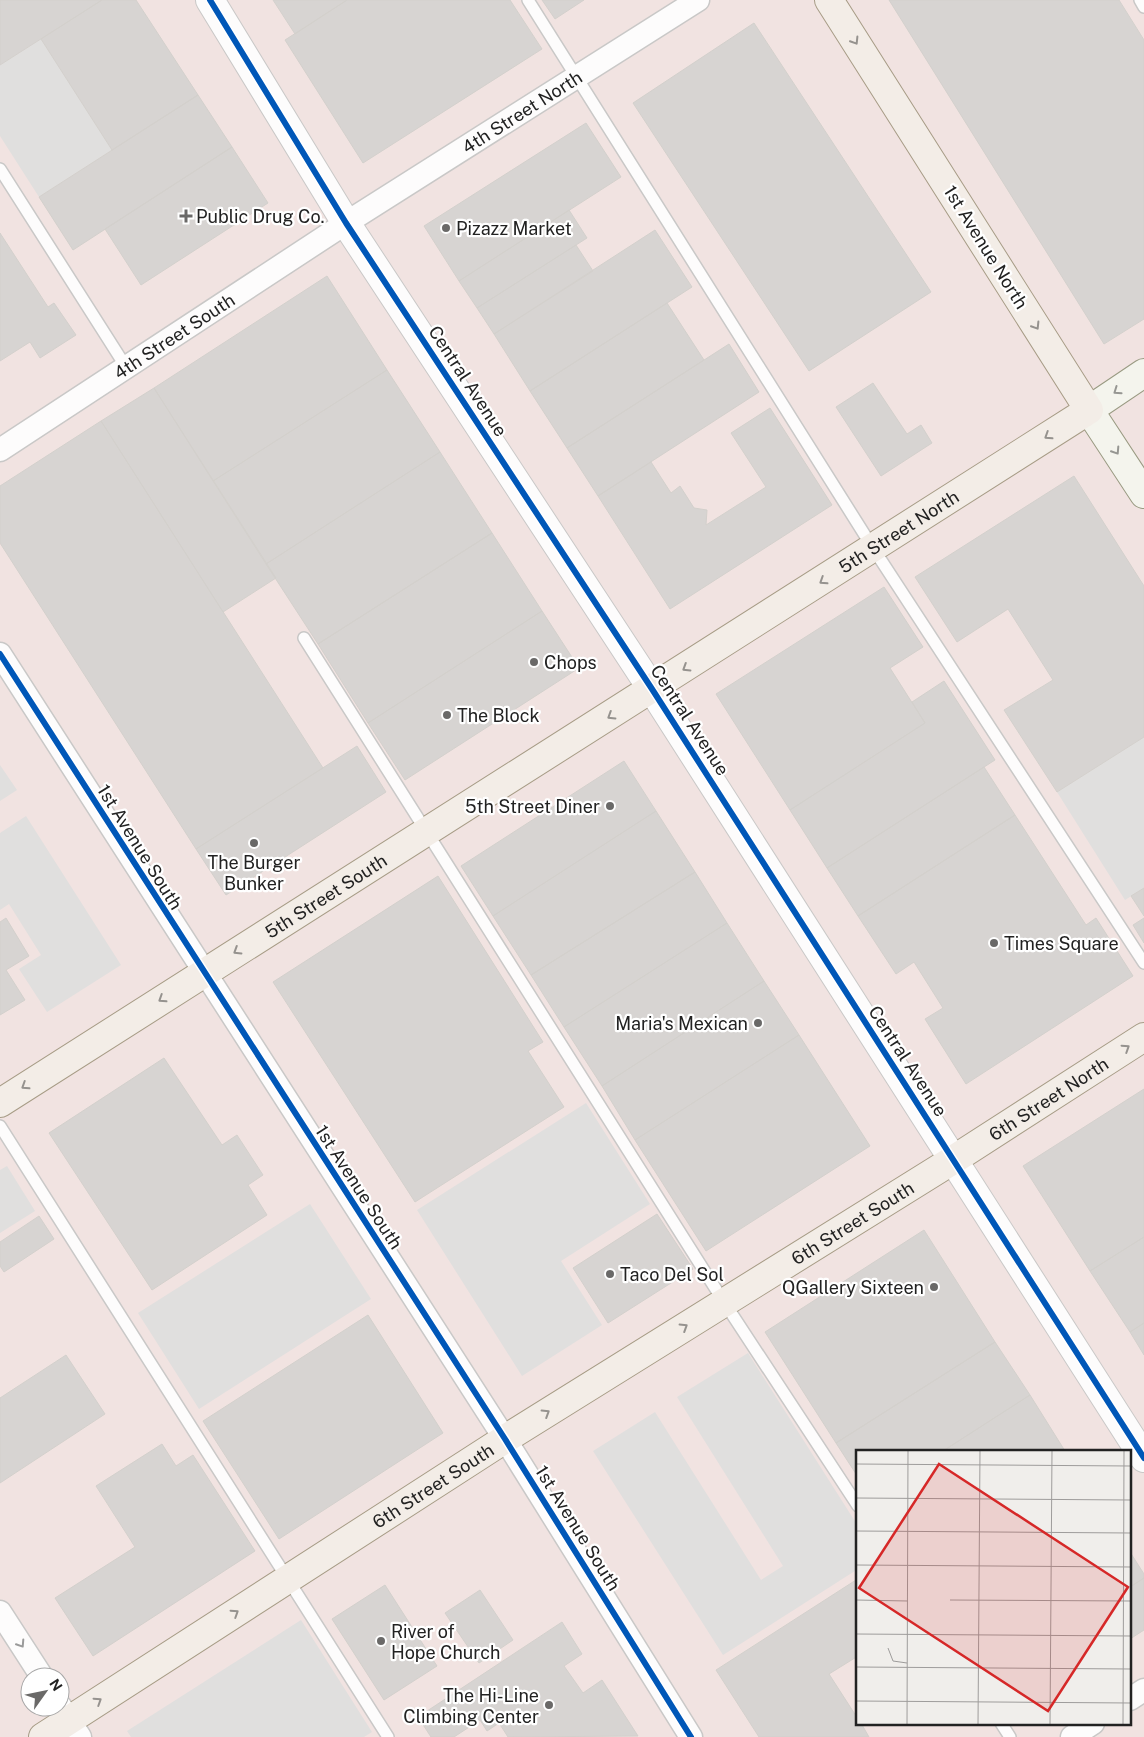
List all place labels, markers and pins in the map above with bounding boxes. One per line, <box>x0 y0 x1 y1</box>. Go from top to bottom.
place label: Public Drug Co. <box>196 206 325 227</box>
marker: Public Drug Co. <box>180 210 192 222</box>
place label: Pizazz Market <box>456 218 572 239</box>
marker: Pizazz Market <box>440 222 452 234</box>
place label: Chops <box>544 652 597 673</box>
marker: Chops <box>528 656 540 668</box>
place label: The Block <box>457 705 540 726</box>
marker: The Block <box>441 709 453 721</box>
place label: 5th Street Diner <box>465 796 600 817</box>
marker: 5th Street Diner <box>604 800 616 812</box>
marker: The Burger Bunker <box>248 837 260 849</box>
place label: The Burger Bunker <box>207 852 301 894</box>
place label: Times Square <box>1004 933 1119 954</box>
marker: Times Square <box>988 937 1000 949</box>
place label: Maria's Mexican <box>615 1013 748 1034</box>
marker: Maria's Mexican <box>752 1017 764 1029</box>
place label: Taco Del Sol <box>620 1264 724 1285</box>
marker: Taco Del Sol <box>604 1268 616 1280</box>
place label: QGallery Sixteen <box>782 1277 924 1298</box>
marker: QGallery Sixteen <box>928 1281 940 1293</box>
place label: River of Hope Church <box>391 1621 500 1663</box>
marker: River of Hope Church <box>375 1635 387 1647</box>
place label: The Hi-Line Climbing Center <box>403 1685 539 1727</box>
marker: The Hi-Line Climbing Center <box>543 1699 555 1711</box>

